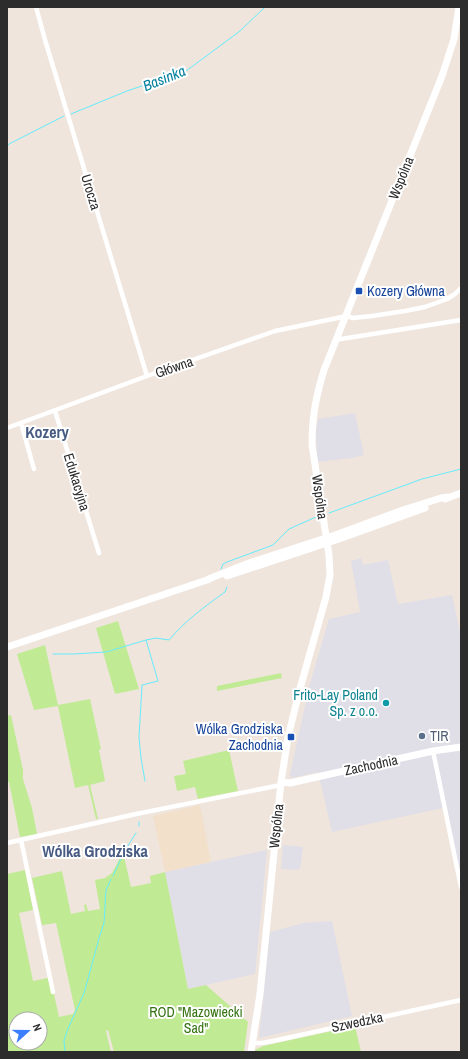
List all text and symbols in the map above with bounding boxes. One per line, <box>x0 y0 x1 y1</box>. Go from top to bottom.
water label: Basinka <box>139 60 189 96</box>
street label: Wspólna <box>384 153 418 202</box>
street label: Urocza <box>77 172 105 213</box>
place label: Kozery Główna <box>367 282 445 300</box>
marker: Kozery Główna <box>354 286 364 296</box>
street label: Główna <box>153 352 196 382</box>
district label: Kozery <box>25 421 70 443</box>
street label: Edukacyjna <box>60 451 94 514</box>
street label: Wspólna <box>308 474 332 521</box>
place label: Frito-Lay Poland Sp. z o.o. <box>293 686 378 720</box>
marker: Frito-Lay Poland Sp. z o.o. <box>381 698 391 708</box>
place label: Wólka Grodziska Zachodnia <box>196 720 284 754</box>
place label: TIR <box>430 727 449 745</box>
marker: TIR <box>417 731 427 741</box>
marker: Wólka Grodziska Zachodnia <box>286 732 296 742</box>
street label: Zachodnia <box>343 750 400 779</box>
street label: Wspólna <box>265 802 287 849</box>
district label: Wólka Grodziska <box>42 840 148 862</box>
park label: ROD "Mazowiecki Sad" <box>149 1003 243 1037</box>
street label: Szwedzka <box>330 1008 385 1036</box>
north arrow <box>8 1011 48 1051</box>
text: N <box>30 1022 45 1033</box>

